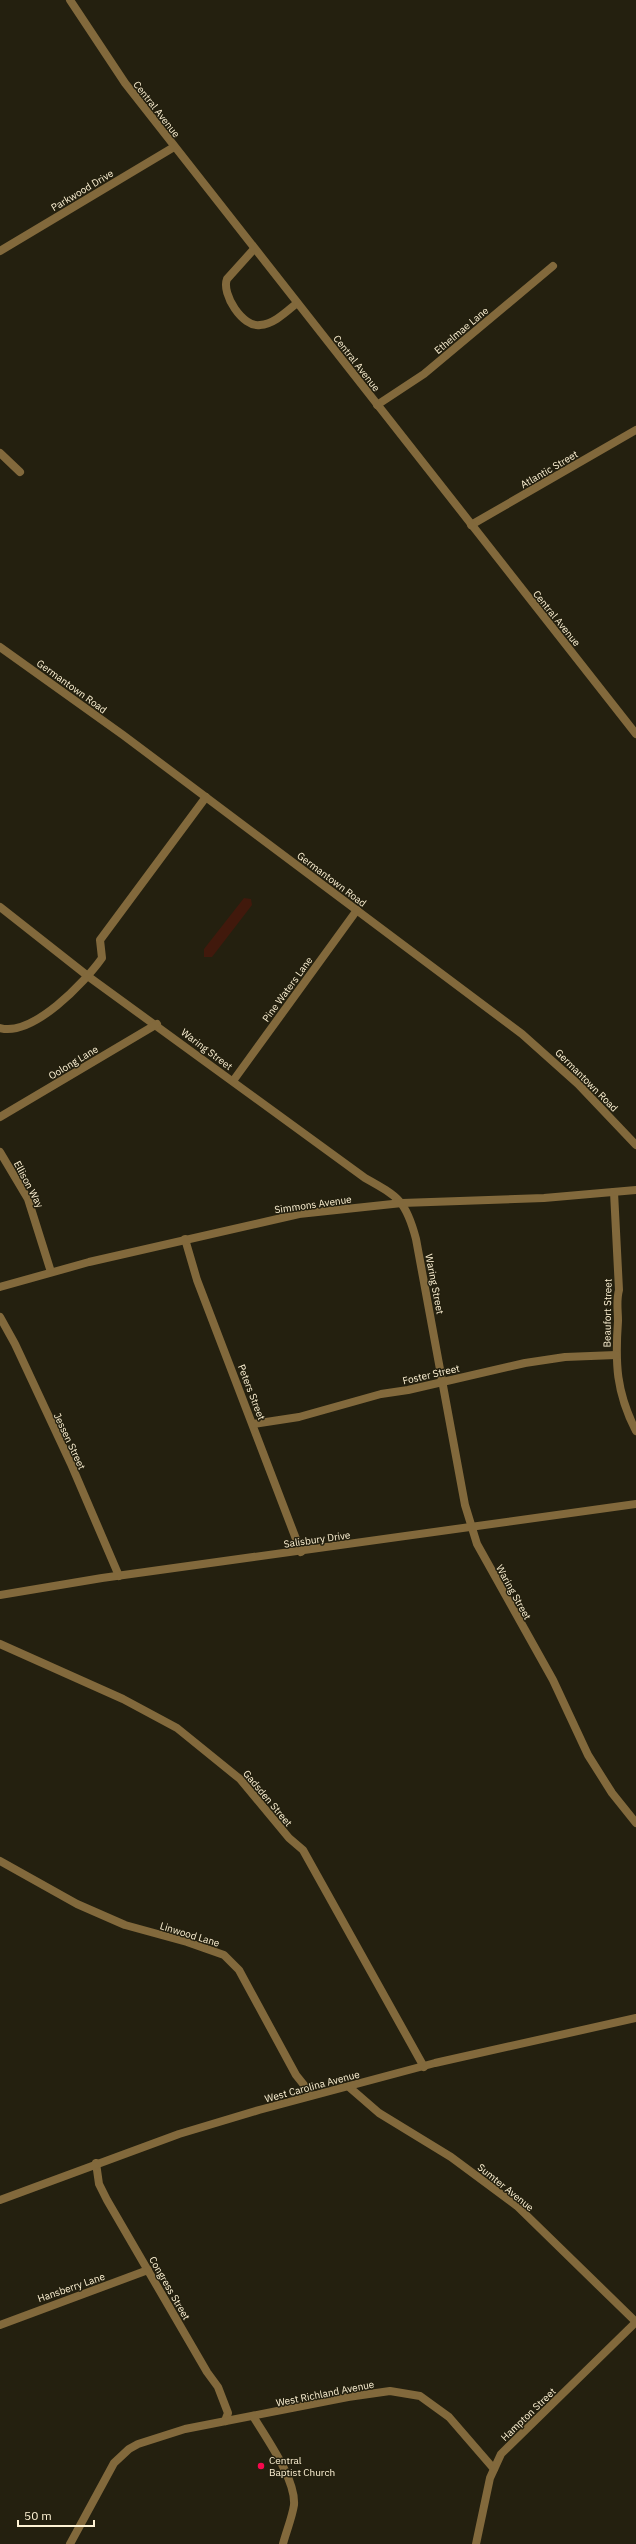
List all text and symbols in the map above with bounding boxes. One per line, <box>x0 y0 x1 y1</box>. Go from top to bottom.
street label: Central Avenue <box>130 78 183 141</box>
street label: Parkwood Drive <box>49 166 116 214</box>
street label: Ethelmae Lane <box>432 304 491 357</box>
street label: Central Avenue <box>330 332 383 395</box>
street label: Atlantic Street <box>518 447 581 491</box>
street label: Central Avenue <box>530 588 583 649</box>
street label: Germantown Road <box>34 657 109 716</box>
street label: Germantown Road <box>294 849 369 910</box>
street label: Pine Waters Lane <box>259 954 316 1025</box>
street label: Waring Street <box>178 1026 235 1073</box>
street label: Oolong Lane <box>46 1042 101 1082</box>
street label: Germantown Road <box>552 1046 621 1115</box>
street label: Ellison Way <box>11 1159 46 1210</box>
street label: Simmons Avenue <box>274 1193 353 1216</box>
street label: Waring Street <box>422 1253 447 1316</box>
street label: Beaufort Street <box>600 1278 615 1348</box>
street label: Peters Street <box>235 1362 268 1422</box>
street label: Foster Street <box>401 1362 461 1387</box>
street label: Jessen Street <box>51 1411 89 1472</box>
street label: Salisbury Drive <box>283 1528 352 1551</box>
street label: Waring Street <box>493 1562 534 1623</box>
street label: Gadsden Street <box>240 1767 295 1830</box>
street label: Linwood Lane <box>158 1919 222 1950</box>
street label: West Carolina Avenue <box>263 2067 361 2105</box>
street label: Sumter Avenue <box>475 2161 537 2214</box>
street label: Congress Street <box>146 2254 193 2323</box>
street label: Hansberry Lane <box>36 2270 107 2305</box>
street label: West Richland Avenue <box>275 2377 376 2409</box>
street label: Hampton Street <box>498 2385 559 2444</box>
place label: Central Baptist Church <box>269 2454 335 2479</box>
marker: Central Baptist Church <box>256 2461 266 2471</box>
scale bar <box>18 2502 94 2528</box>
text: 50 m <box>24 2508 52 2523</box>

